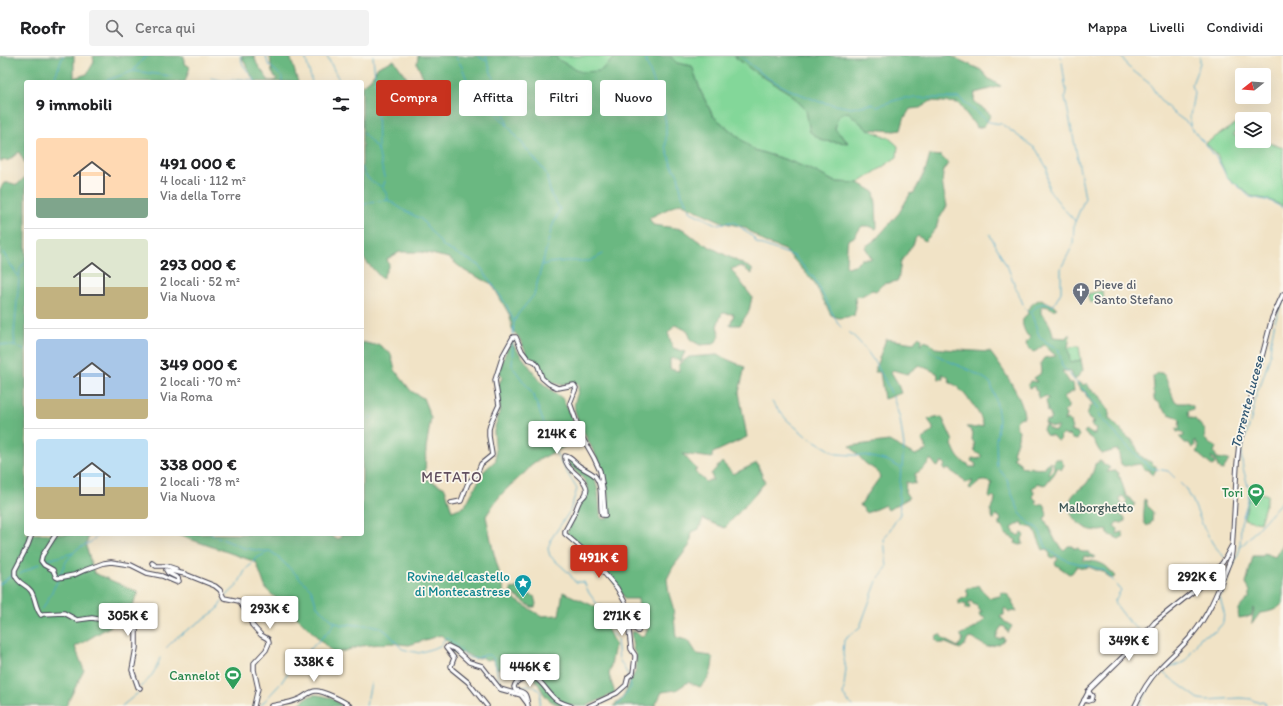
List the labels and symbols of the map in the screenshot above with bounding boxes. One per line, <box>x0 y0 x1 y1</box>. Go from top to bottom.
north arrow <box>1235 68 1271 104</box>
place label: Pieve di Santo Stefano <box>1094 277 1174 307</box>
church icon: Pieve di Santo Stefano <box>1071 281 1091 306</box>
water label: Torrente Lucese <box>1227 353 1268 450</box>
pin: 214K € <box>524 421 590 455</box>
district label: METATO <box>421 468 483 486</box>
sports icon: Tori <box>1246 482 1266 507</box>
place label: Tori <box>1222 485 1243 500</box>
park label: Malborghetto <box>1059 500 1134 515</box>
pin: 491K € <box>566 545 632 579</box>
pin: 292K € <box>1164 564 1230 598</box>
place label: Rovine del castello di Montecastrese <box>407 569 510 599</box>
place icon: Rovine del castello di Montecastrese <box>513 573 533 598</box>
pin: 293K € <box>237 596 303 630</box>
pin: 305K € <box>95 603 161 637</box>
pin: 271K € <box>589 603 655 637</box>
pin: 349K € <box>1096 628 1162 662</box>
pin: 338K € <box>281 649 347 683</box>
pin: 446K € <box>497 654 563 688</box>
sports icon: Cannelot <box>223 665 243 690</box>
place label: Cannelot <box>169 668 220 683</box>

